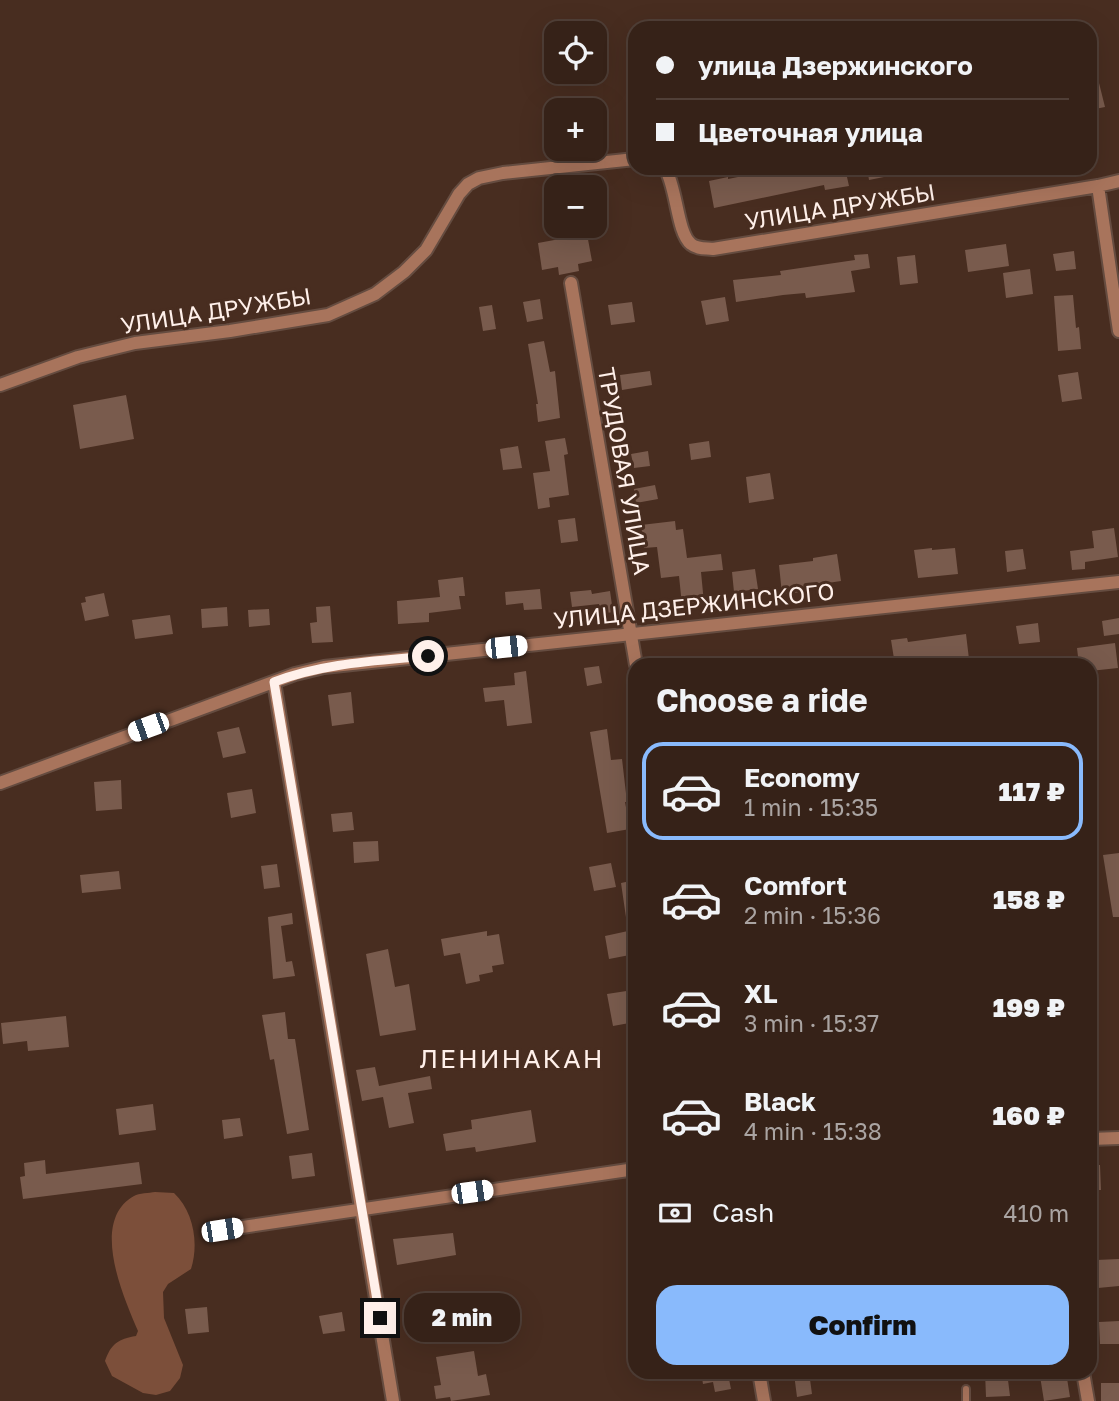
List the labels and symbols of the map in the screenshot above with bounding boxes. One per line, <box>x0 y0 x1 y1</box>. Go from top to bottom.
street label: УЛИЦА ДРУЖБЫ <box>743 177 937 235</box>
street label: УЛИЦА ДРУЖБЫ <box>119 281 313 339</box>
street label: ТРУДОВАЯ УЛИЦА <box>593 365 657 577</box>
street label: УЛИЦА ДЗЕРЖИНСКОГО <box>552 576 836 634</box>
car <box>485 634 528 660</box>
route start <box>412 640 444 672</box>
car <box>125 710 172 744</box>
district label: ЛЕНИНАКАН <box>419 1043 605 1074</box>
car <box>450 1179 495 1205</box>
car <box>200 1216 245 1244</box>
callout: 2 min <box>404 1294 520 1342</box>
route end <box>364 1302 396 1334</box>

